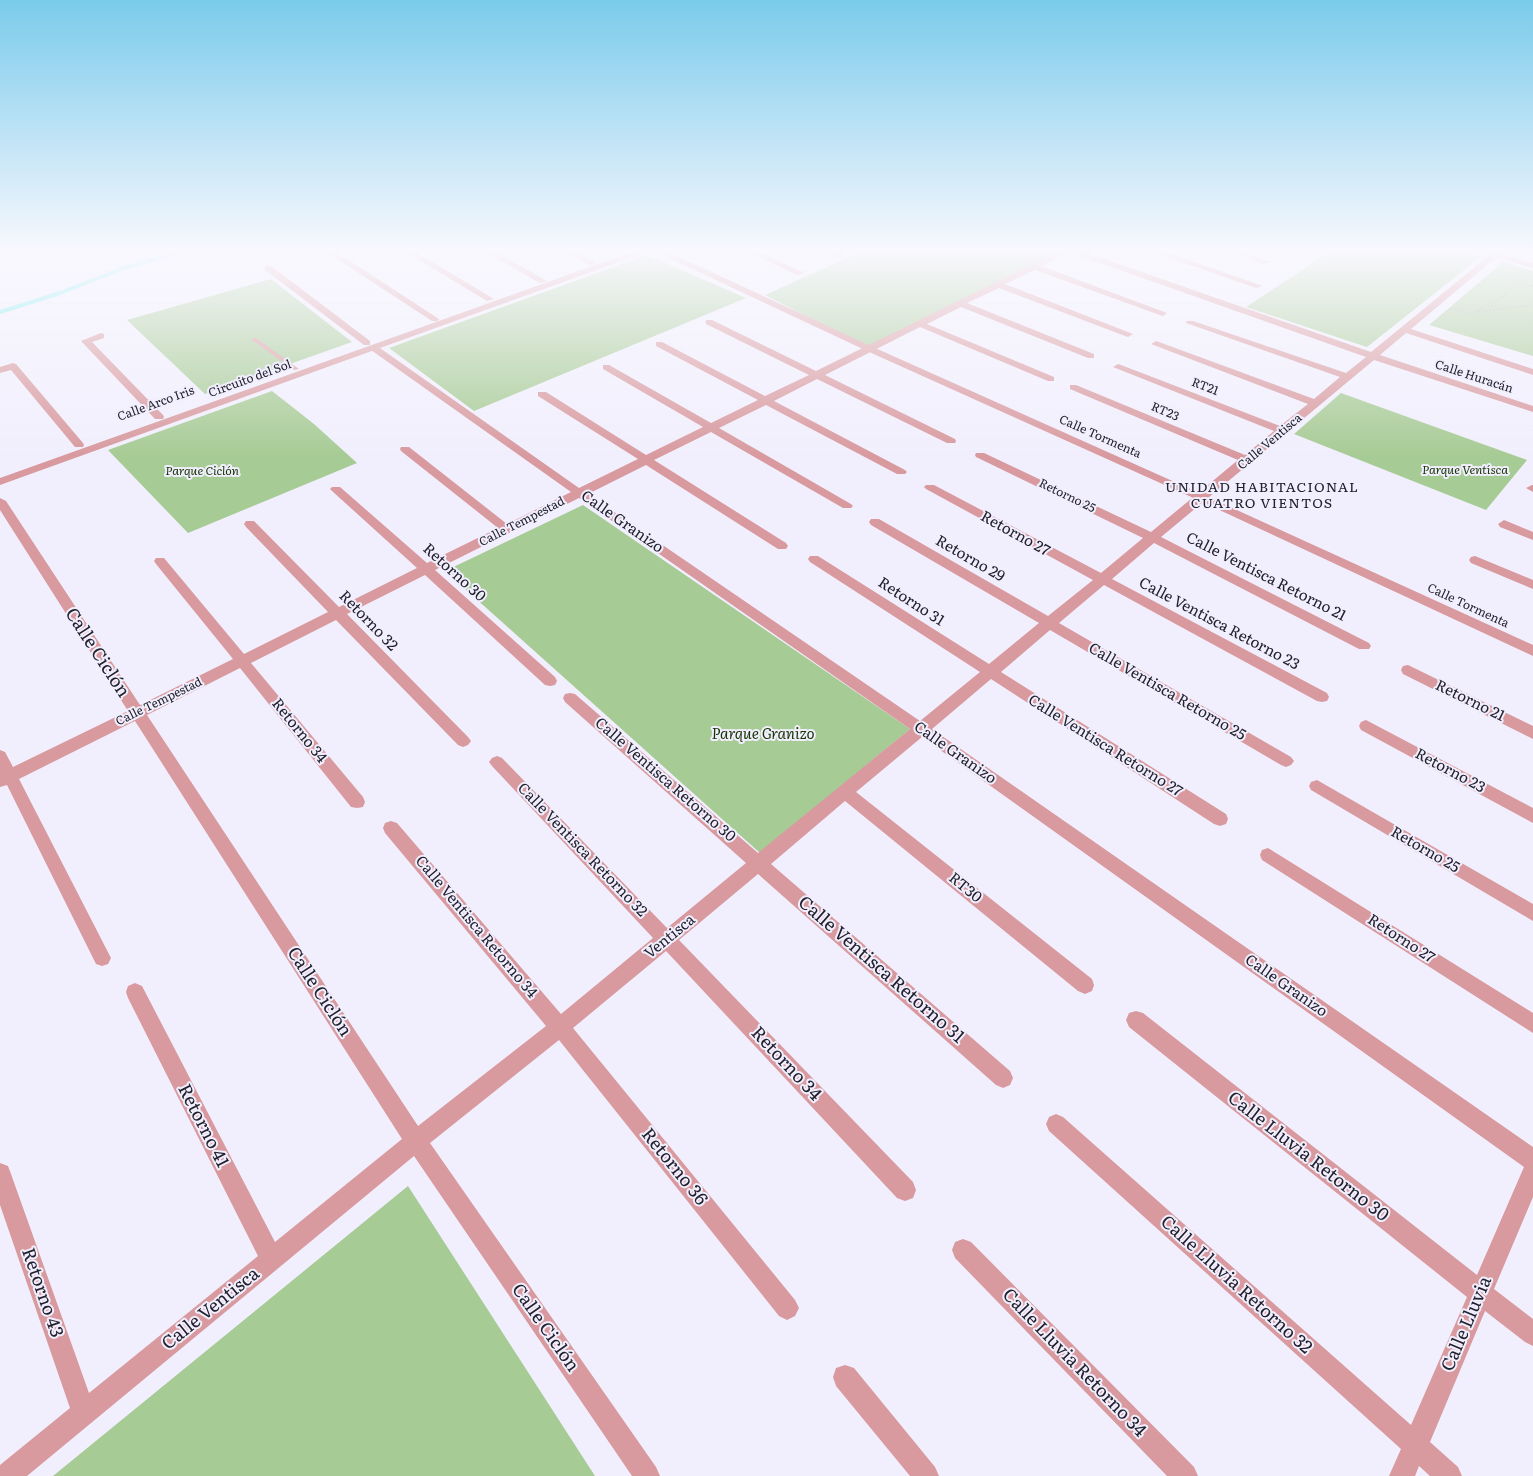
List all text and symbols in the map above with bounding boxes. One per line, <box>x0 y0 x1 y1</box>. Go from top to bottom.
street label: Circuito del Sol <box>207 357 293 401</box>
street label: Calle Huracán <box>1433 358 1515 396</box>
street label: RT21 <box>1190 375 1220 399</box>
street label: Calle Arco Iris <box>116 383 196 425</box>
street label: RT23 <box>1149 400 1181 424</box>
street label: Calle Ventisca <box>1235 411 1305 473</box>
street label: Calle Tormenta <box>1057 412 1143 462</box>
park label: Parque Ventísca <box>1422 463 1508 477</box>
park label: Parque Ciclón <box>165 464 239 478</box>
street label: Retorno 25 <box>1036 476 1098 516</box>
district label: UNIDAD HABITACIONAL CUATRO VIENTOS <box>1163 480 1361 512</box>
street label: Calle Granizo <box>577 487 667 557</box>
street label: Calle Tempestad <box>477 494 567 550</box>
street label: Retorno 27 <box>977 508 1053 560</box>
street label: Calle Ventisca Retorno 21 <box>1183 529 1349 625</box>
street label: Retorno 29 <box>932 532 1008 586</box>
street label: Retorno 30 <box>419 540 489 606</box>
street label: Retorno 31 <box>874 574 948 630</box>
street label: Calle Ventisca Retorno 23 <box>1136 574 1302 674</box>
street label: Calle Tormenta <box>1425 581 1511 631</box>
street label: Retorno 32 <box>335 587 401 655</box>
street label: Calle Ciclón <box>60 604 134 702</box>
street label: Calle Ventisca Retorno 25 <box>1085 640 1249 744</box>
street label: Calle Tempestad <box>114 675 204 729</box>
street label: Retorno 21 <box>1432 676 1508 726</box>
street label: Calle Ventisca Retorno 27 <box>1024 691 1186 801</box>
street label: Retorno 34 <box>268 695 330 767</box>
street label: Calle Ventisca Retorno 30 <box>591 714 739 846</box>
street label: Calle Granizo <box>910 718 1000 788</box>
park label: Parque Granizo <box>711 726 815 744</box>
street label: Retorno 23 <box>1412 745 1488 797</box>
street label: Calle Ventisca Retorno 32 <box>513 779 651 921</box>
street label: Retorno 25 <box>1387 823 1463 877</box>
street label: Calle Ventisca Retorno 34 <box>411 852 541 1002</box>
street label: RT30 <box>945 869 985 907</box>
street label: Calle Ventisca Retorno 31 <box>793 892 969 1048</box>
street label: Ventisca <box>641 911 699 963</box>
street label: Retorno 27 <box>1364 911 1438 967</box>
street label: Calle Ciclón <box>282 943 356 1041</box>
street label: Calle Granizo <box>1241 951 1331 1021</box>
street label: Retorno 34 <box>746 1023 826 1105</box>
street label: Retorno 41 <box>173 1081 233 1171</box>
street label: Calle Lluvia Retorno 30 <box>1223 1087 1393 1227</box>
street label: Retorno 36 <box>636 1124 712 1210</box>
street label: Calle Lluvia Retorno 32 <box>1156 1211 1316 1359</box>
street label: Retorno 43 <box>17 1245 67 1341</box>
street label: Calle Ventisca <box>158 1263 264 1355</box>
street label: Calle Lluvia <box>1437 1273 1497 1375</box>
street label: Calle Ciclón <box>507 1280 583 1376</box>
street label: Calle Lluvia Retorno 34 <box>998 1284 1150 1442</box>

